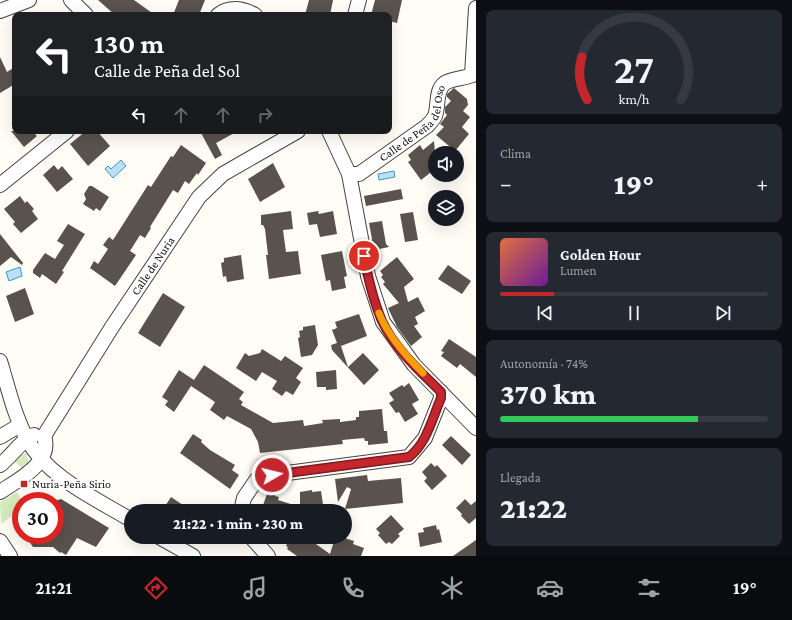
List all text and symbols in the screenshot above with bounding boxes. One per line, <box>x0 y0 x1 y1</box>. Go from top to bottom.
icon: left <box>28 28 80 80</box>
text: 130 m <box>94 28 164 59</box>
text: 27 <box>614 46 654 92</box>
text: Calle de Peña del Sol <box>94 61 240 81</box>
street label: Calle de Peña del Oso <box>376 82 448 165</box>
text: km/h <box>619 91 650 107</box>
icon: left <box>128 104 150 126</box>
icon: ahead <box>170 104 192 126</box>
icon: ahead <box>212 104 234 126</box>
icon: right <box>254 104 276 126</box>
map controls <box>428 146 464 226</box>
button: sound <box>428 146 464 182</box>
text: Clima <box>500 146 531 161</box>
text: 19° <box>614 167 654 200</box>
text: − <box>500 171 512 196</box>
text: + <box>756 171 768 196</box>
button: layers <box>428 190 464 226</box>
street label: Calle de Nuria <box>128 234 178 298</box>
pin <box>347 239 381 273</box>
icon: arrive <box>353 245 375 267</box>
text: Golden Hour <box>560 247 641 263</box>
text: Lumen <box>560 263 596 278</box>
icon: previous <box>534 302 556 324</box>
icon: pause <box>623 302 645 324</box>
icon: next <box>712 302 734 324</box>
text: Autonomía · 74% <box>500 356 588 371</box>
text: 370 km <box>500 377 596 410</box>
position arrow <box>251 454 293 496</box>
text: Llegada <box>500 470 541 485</box>
place label: Nuria-Peña Sirio <box>32 477 111 491</box>
marker: Nuria-Peña Sirio <box>19 479 29 489</box>
text: 21:22 <box>500 491 567 524</box>
speed limit sign: 30 <box>12 492 64 544</box>
text: 21:22 · 1 min · 230 m <box>173 516 303 532</box>
icon: directions <box>142 574 170 602</box>
icon: music <box>241 574 269 602</box>
icon: phone <box>339 574 367 602</box>
icon: climate <box>438 574 466 602</box>
icon: car <box>536 574 564 602</box>
icon: filters <box>635 574 663 602</box>
text: 21:21 <box>35 578 72 598</box>
text: 19° <box>733 578 757 598</box>

